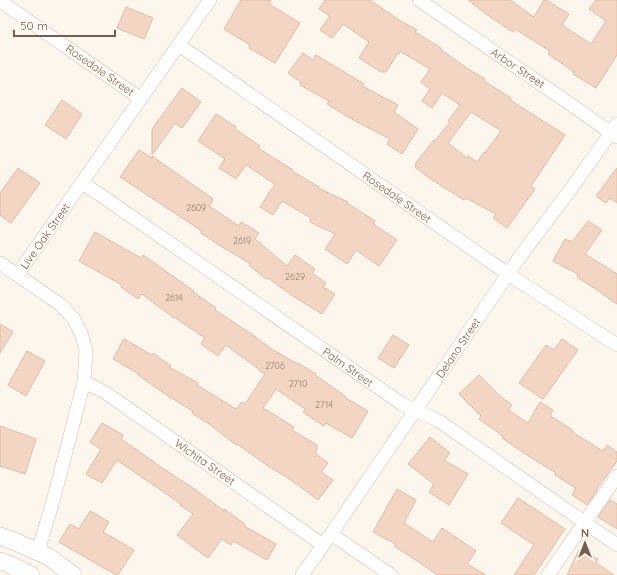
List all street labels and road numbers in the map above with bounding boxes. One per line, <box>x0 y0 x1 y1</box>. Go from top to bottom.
street label: Rosedale Street <box>63 41 137 99</box>
street label: Arbor Street <box>488 45 548 91</box>
street label: Rosedale Street <box>360 168 434 226</box>
street label: Live Oak Street <box>17 200 73 272</box>
street label: Delano Street <box>433 315 483 381</box>
street label: Palm Street <box>320 344 376 390</box>
street label: Wichita Street <box>172 436 238 488</box>

